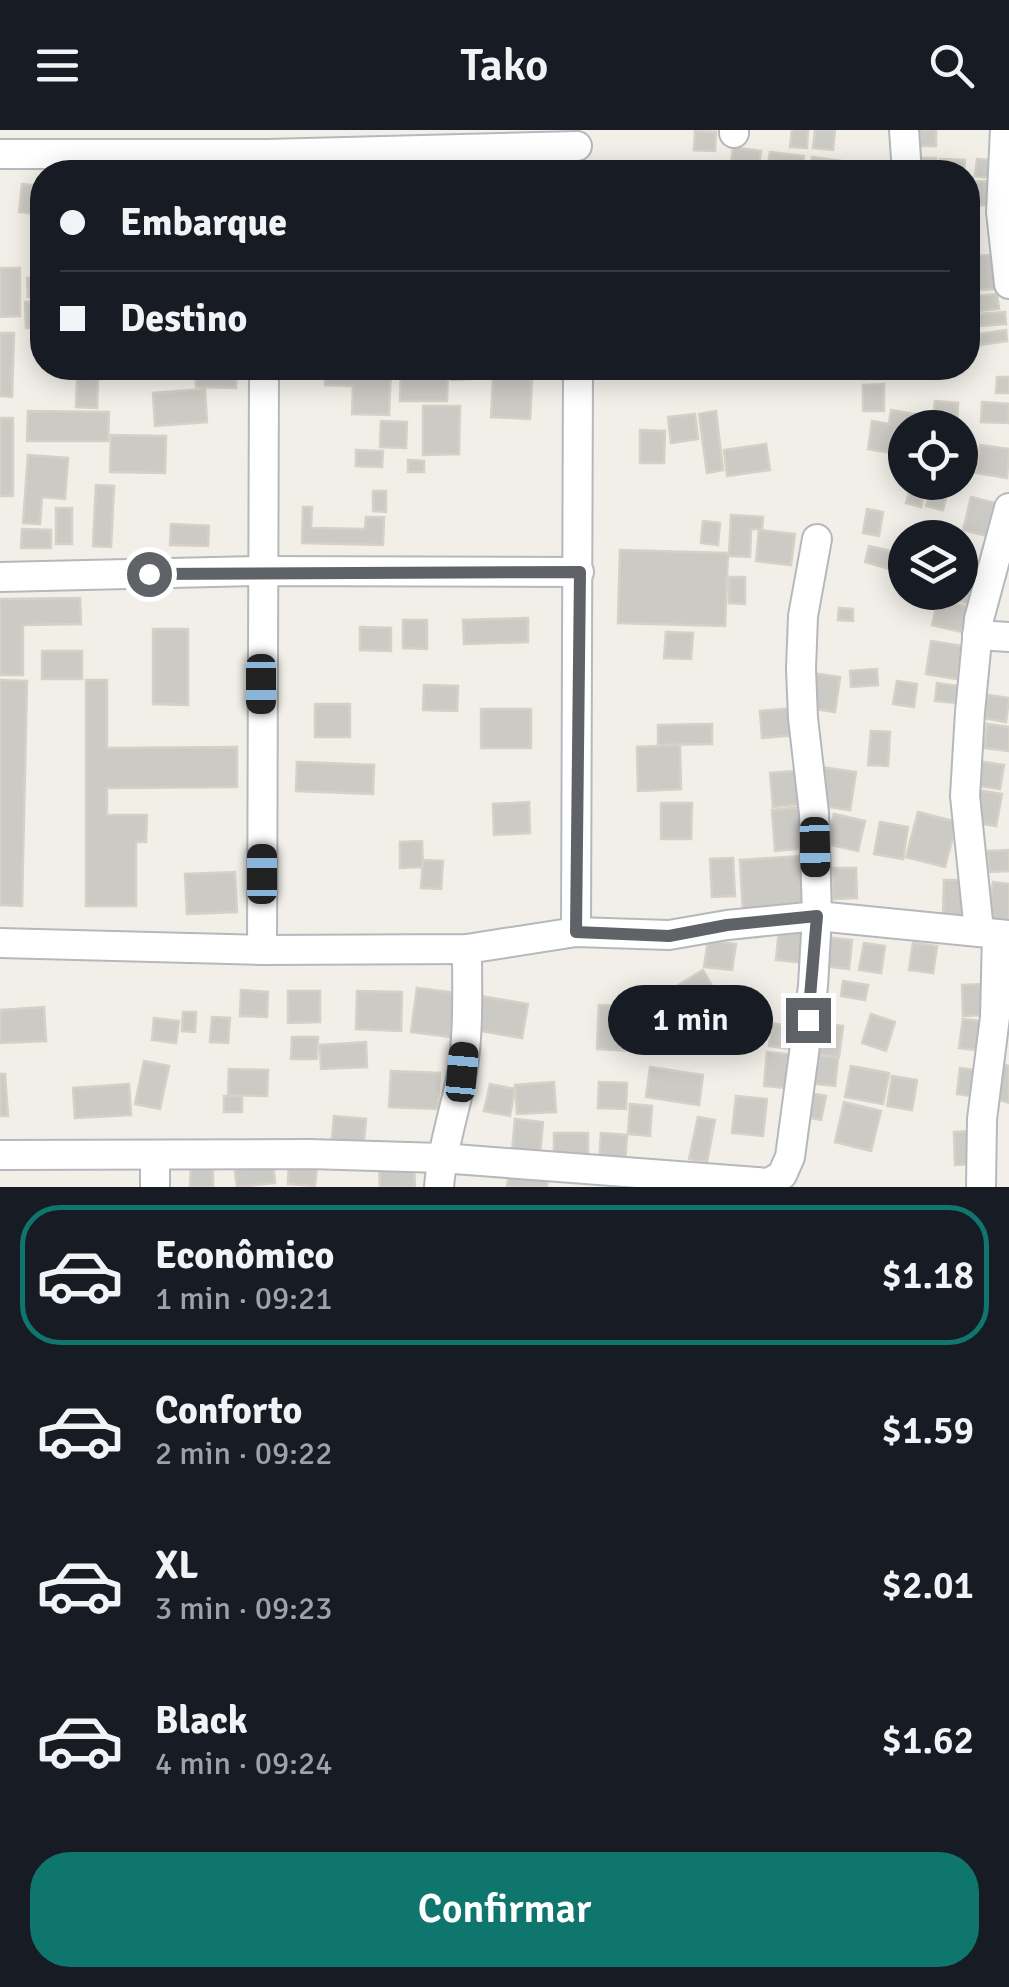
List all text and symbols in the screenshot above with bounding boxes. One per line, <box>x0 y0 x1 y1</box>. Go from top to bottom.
icon: menu <box>30 38 85 93</box>
text: Tako <box>461 38 548 93</box>
icon: search <box>924 38 979 93</box>
text: Embarque <box>120 199 287 246</box>
text: Destino <box>120 295 247 342</box>
map controls <box>888 410 978 610</box>
button: locate <box>888 410 978 500</box>
button: layers <box>888 520 978 610</box>
route start <box>127 552 172 597</box>
car <box>246 654 276 714</box>
car <box>799 817 831 877</box>
car <box>247 844 277 904</box>
callout: 1 min <box>608 985 773 1055</box>
route end <box>786 998 831 1043</box>
text: 1 min <box>652 1000 729 1039</box>
car <box>444 1041 480 1103</box>
icon: car <box>35 1230 125 1320</box>
text: Econômico <box>155 1232 334 1279</box>
text: $1.18 <box>881 1252 974 1299</box>
text: 1 min · 09:21 <box>155 1279 333 1318</box>
icon: car <box>35 1385 125 1475</box>
text: Conforto <box>155 1387 302 1434</box>
text: $1.59 <box>881 1407 974 1454</box>
text: 2 min · 09:22 <box>155 1434 333 1473</box>
icon: car <box>35 1540 125 1630</box>
text: XL <box>155 1542 198 1589</box>
text: $2.01 <box>881 1562 974 1609</box>
text: 3 min · 09:23 <box>155 1589 333 1628</box>
icon: car <box>35 1695 125 1785</box>
text: Black <box>155 1697 248 1744</box>
text: $1.62 <box>881 1717 974 1764</box>
text: 4 min · 09:24 <box>155 1744 333 1783</box>
button: Confirmar <box>30 1852 979 1967</box>

